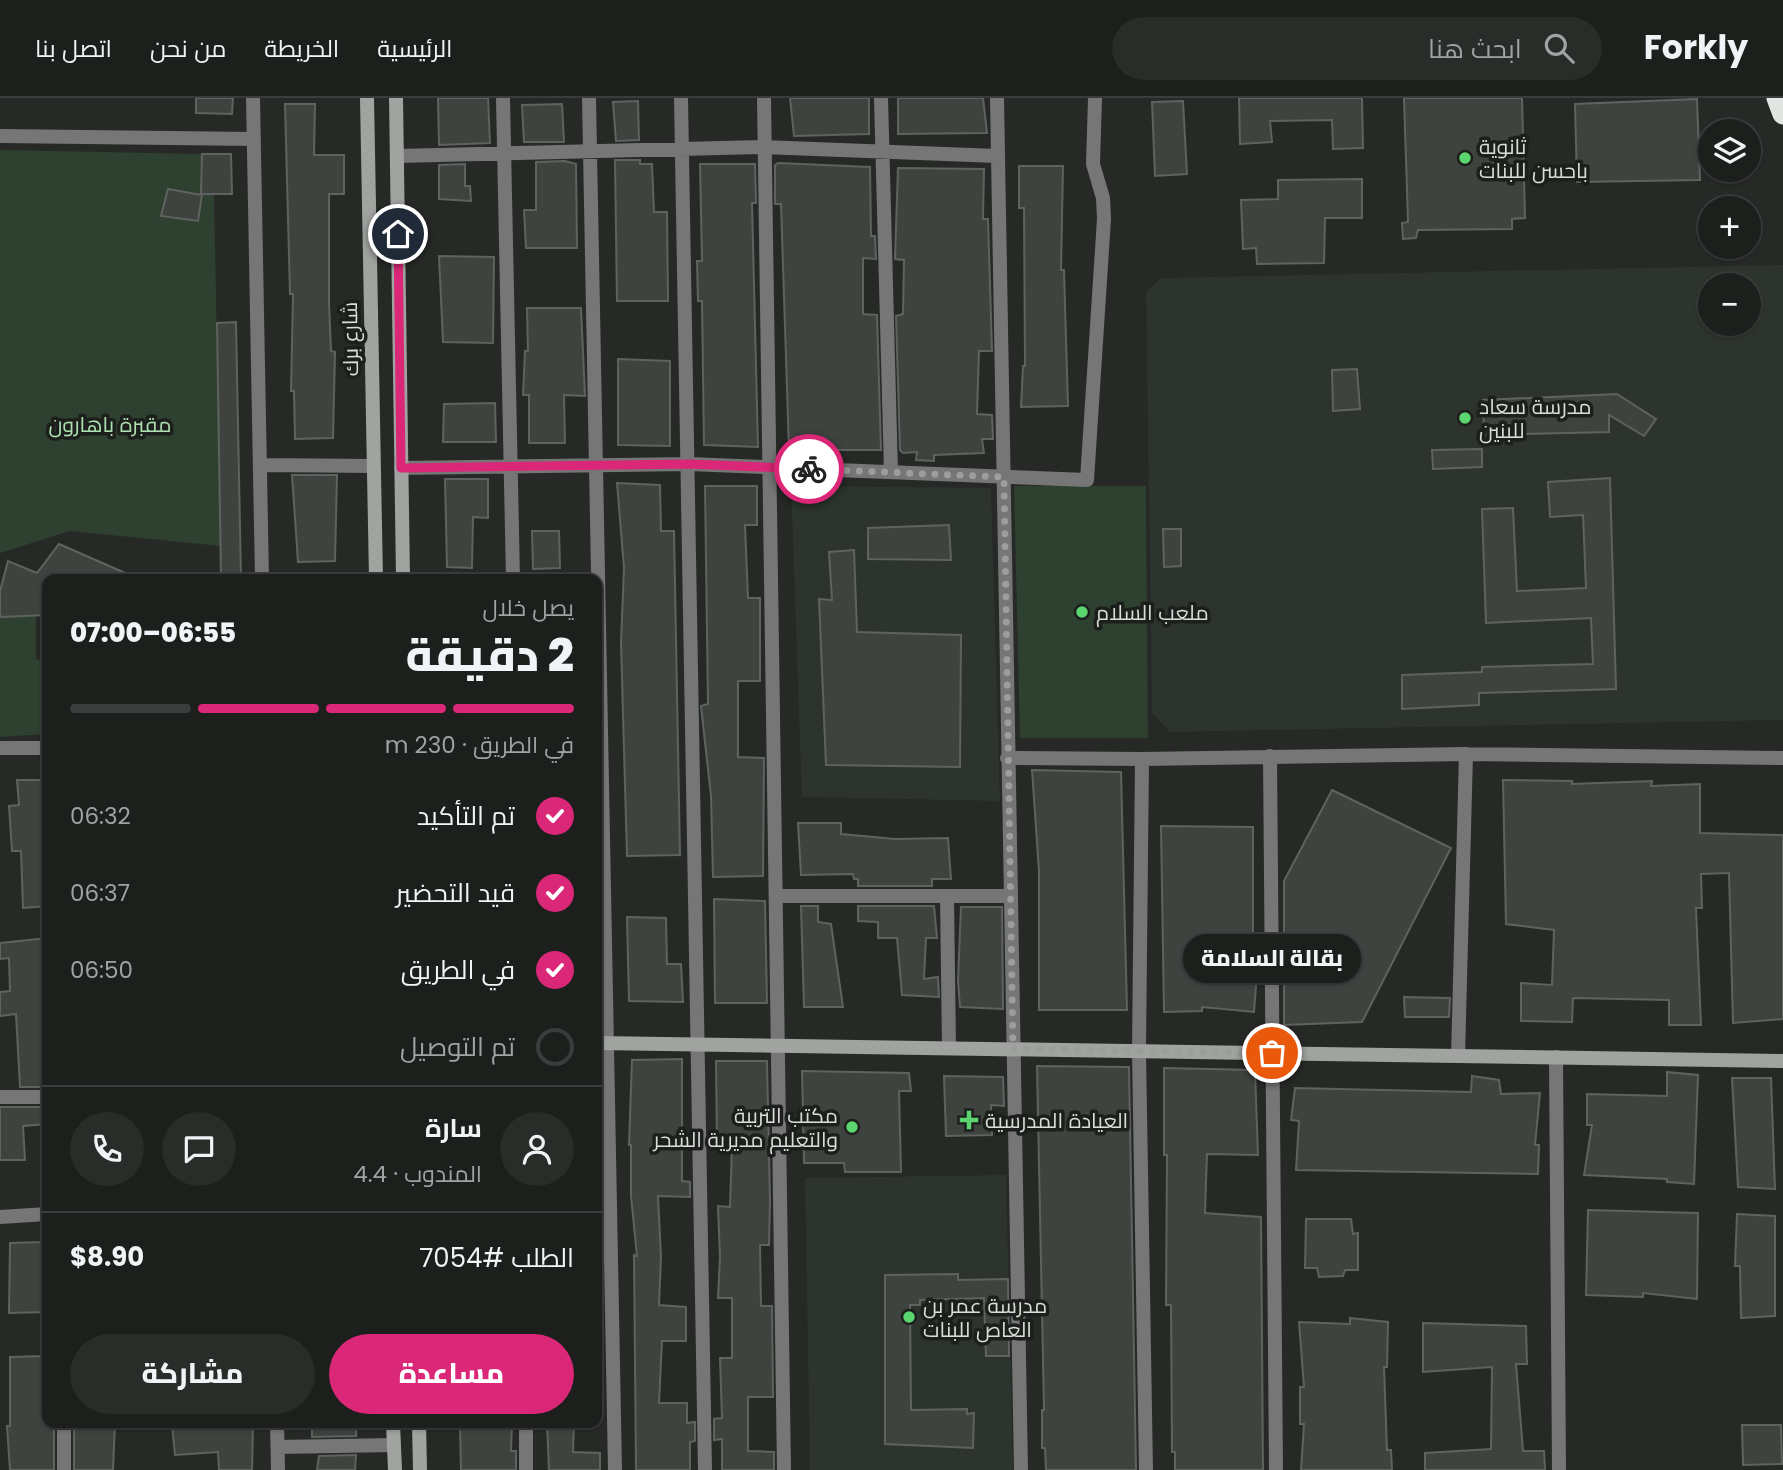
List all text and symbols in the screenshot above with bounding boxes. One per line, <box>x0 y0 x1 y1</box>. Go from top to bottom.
search box <box>1112 17 1602 80</box>
text: Forkly <box>1644 24 1748 71</box>
icon: search <box>1540 29 1578 67</box>
text: ابحث هنا <box>1428 31 1522 67</box>
text: اتصل بنا <box>35 32 112 65</box>
text: من نحن <box>150 32 226 65</box>
text: الخريطة <box>264 32 339 65</box>
text: الرئيسية <box>377 32 453 65</box>
map controls <box>1698 119 1761 336</box>
button: layers <box>1698 119 1761 182</box>
place label: ثانوية باحسن للبنات <box>1479 132 1588 185</box>
marker: ثانوية باحسن للبنات <box>1457 150 1473 166</box>
button: + <box>1698 196 1761 259</box>
pin <box>368 204 428 264</box>
icon: home <box>379 215 417 253</box>
button: − <box>1698 273 1761 336</box>
street label: شارع برك <box>335 301 365 377</box>
place label: مدرسة سعاد للبنين <box>1479 392 1591 445</box>
park label: مقبرة باهارون <box>49 410 171 439</box>
marker: مدرسة سعاد للبنين <box>1457 410 1473 426</box>
courier <box>774 434 844 504</box>
icon: bike <box>790 450 828 488</box>
text: يصل خلال <box>483 592 574 624</box>
place label: ملعب السلام <box>1096 598 1209 627</box>
marker: ملعب السلام <box>1074 604 1090 620</box>
text: 06:55–07:00 <box>70 615 236 651</box>
text: 2 دقيقة <box>405 623 574 687</box>
text: في الطريق · 230 m <box>385 729 574 761</box>
icon: check <box>536 797 574 835</box>
text: تم التأكيد <box>417 798 515 834</box>
text: 06:32 <box>70 800 131 832</box>
icon: check <box>536 874 574 912</box>
text: قيد التحضير <box>396 875 515 911</box>
text: 06:37 <box>70 877 130 909</box>
callout: بقالة السلامة <box>1183 934 1361 983</box>
text: بقالة السلامة <box>1201 942 1343 974</box>
icon: check <box>536 951 574 989</box>
text: في الطريق <box>401 952 515 988</box>
text: 06:50 <box>70 954 133 986</box>
pin <box>1242 1023 1302 1083</box>
text: تم التوصيل <box>400 1029 515 1065</box>
icon: bag <box>1253 1034 1291 1072</box>
place label: مكتب التربية والتعليم مديرية الشحر <box>652 1101 838 1154</box>
place label: العيادة المدرسية <box>985 1106 1128 1135</box>
text: سارة <box>425 1110 482 1146</box>
marker: العيادة المدرسية <box>959 1110 979 1130</box>
button: phone <box>70 1112 144 1186</box>
button: chat <box>162 1112 236 1186</box>
button: person <box>500 1112 574 1186</box>
marker: مكتب التربية والتعليم مديرية الشحر <box>844 1119 860 1135</box>
text: المندوب · 4.4 <box>353 1158 482 1190</box>
text: $8.90 <box>70 1239 144 1275</box>
text: الطلب #7054 <box>419 1240 574 1276</box>
place label: مدرسة عمر بن العاص للبنات <box>923 1291 1047 1344</box>
marker: مدرسة عمر بن العاص للبنات <box>901 1309 917 1325</box>
button: مشاركة <box>70 1334 315 1414</box>
button: مساعدة <box>329 1334 574 1414</box>

